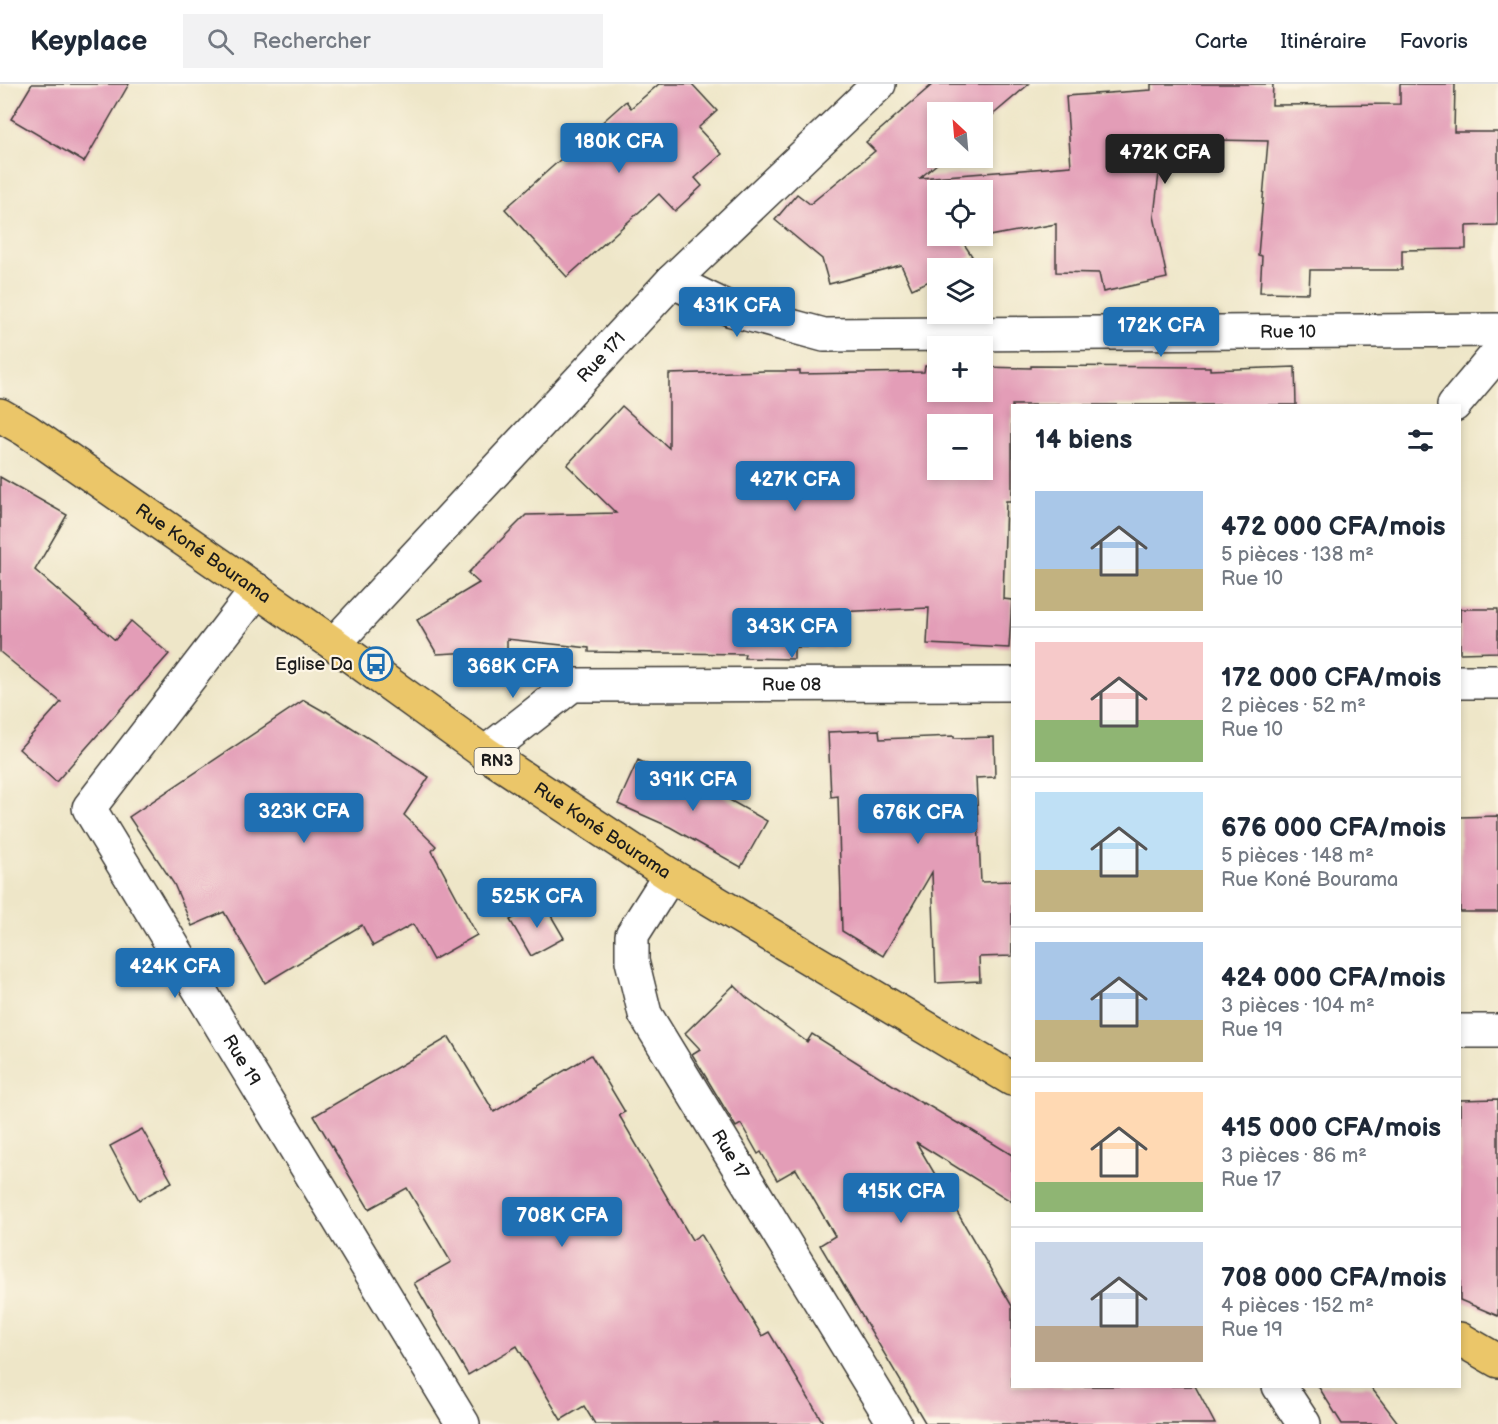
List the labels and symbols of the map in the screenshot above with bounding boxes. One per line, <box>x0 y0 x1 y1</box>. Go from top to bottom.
north arrow <box>927 102 993 168</box>
pin: 180K CFA <box>557 123 681 174</box>
pin: 472K CFA <box>1103 134 1227 185</box>
pin: 431K CFA <box>675 287 799 338</box>
pin: 172K CFA <box>1099 307 1223 358</box>
street label: Rue 10 <box>1260 321 1316 342</box>
street label: Rue 171 <box>573 328 630 387</box>
pin: 427K CFA <box>733 461 857 512</box>
street label: Rue Koné Bourama <box>132 499 275 607</box>
pin: 343K CFA <box>730 608 854 659</box>
bus stop icon: Eglise Da <box>358 646 394 682</box>
pin: 368K CFA <box>451 648 575 699</box>
place label: Eglise Da <box>275 654 353 675</box>
street label: Rue 08 <box>762 674 821 695</box>
road number: RN3 <box>474 748 520 774</box>
pin: 391K CFA <box>631 761 755 812</box>
street label: Rue Koné Bourama <box>530 778 675 883</box>
pin: 323K CFA <box>242 793 366 844</box>
pin: 676K CFA <box>856 794 980 845</box>
pin: 525K CFA <box>475 878 599 929</box>
pin: 424K CFA <box>113 948 237 999</box>
street label: Rue 19 <box>219 1031 265 1089</box>
street label: Rue 17 <box>708 1126 754 1183</box>
pin: 415K CFA <box>839 1173 963 1224</box>
pin: 708K CFA <box>500 1197 624 1248</box>

